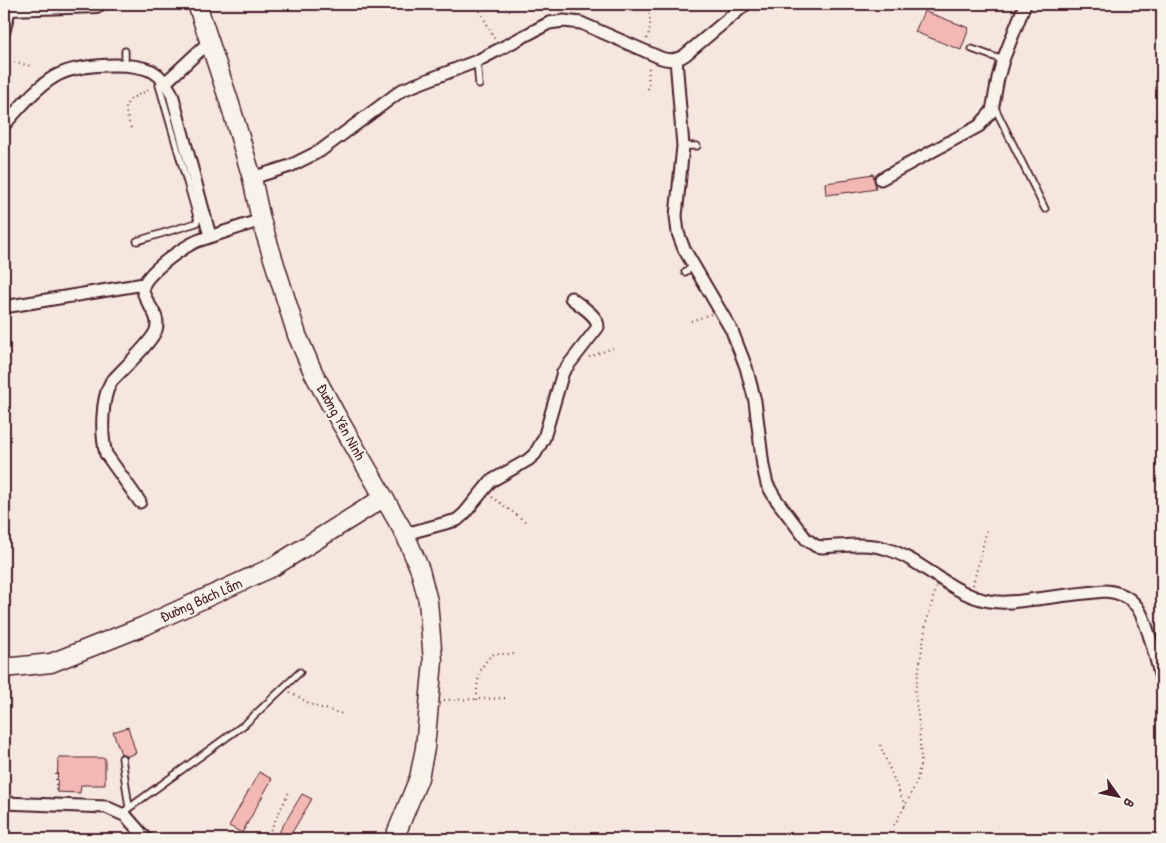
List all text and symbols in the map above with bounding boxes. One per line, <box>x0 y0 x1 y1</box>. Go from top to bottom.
street label: Đường Yên Ninh <box>312 380 371 464</box>
street label: Đường Bách Lẫm <box>156 572 245 627</box>
north arrow <box>1094 770 1144 820</box>
text: B <box>1119 795 1139 812</box>

